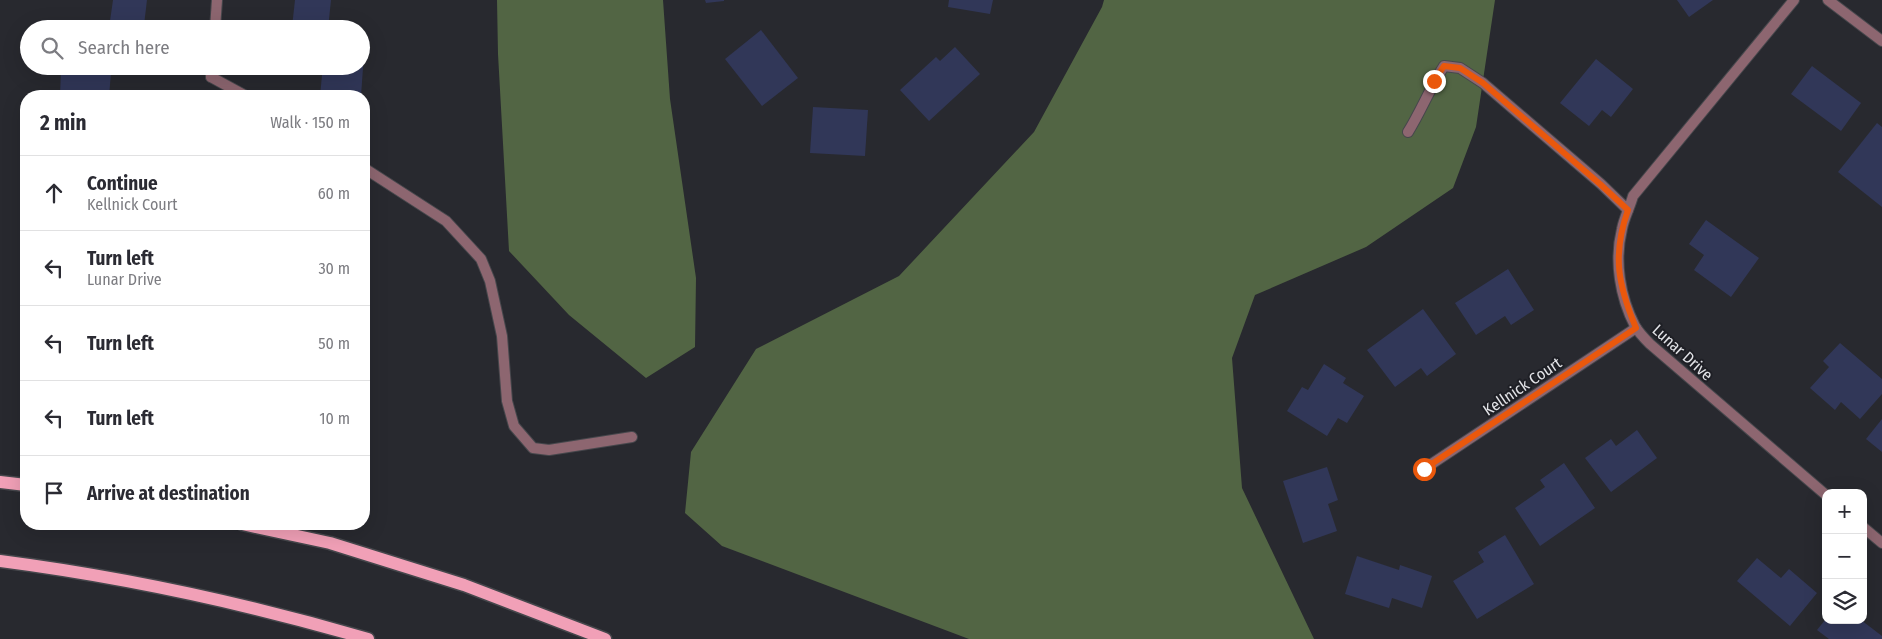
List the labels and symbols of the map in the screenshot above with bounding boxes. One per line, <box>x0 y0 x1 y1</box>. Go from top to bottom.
route end <box>1423 70 1446 93</box>
street label: Lunar Drive <box>1649 320 1717 384</box>
street label: Kellnick Court <box>1479 353 1566 420</box>
route start <box>1413 458 1436 481</box>

